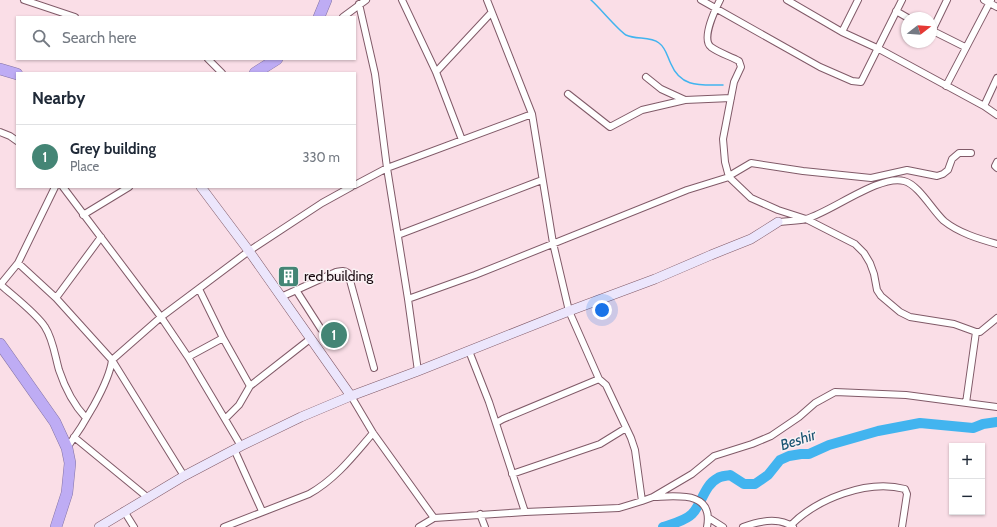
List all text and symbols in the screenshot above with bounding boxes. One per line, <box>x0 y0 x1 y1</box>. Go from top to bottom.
north arrow <box>901 12 937 48</box>
search box <box>16 16 356 60</box>
icon: search <box>30 27 52 49</box>
text: Search here <box>62 29 137 47</box>
text: Nearby <box>32 88 85 108</box>
text: Grey building <box>70 140 156 158</box>
text: 1 <box>43 149 47 165</box>
text: 330 m <box>303 149 340 165</box>
text: Place <box>70 158 99 174</box>
building icon: red building <box>275 263 301 289</box>
place label: red building <box>304 267 374 285</box>
your location <box>592 300 612 320</box>
pin: 1 <box>321 320 347 350</box>
water label: Beshir <box>778 425 820 454</box>
map controls <box>949 443 985 515</box>
button: + <box>949 443 985 479</box>
button: − <box>949 479 985 515</box>

